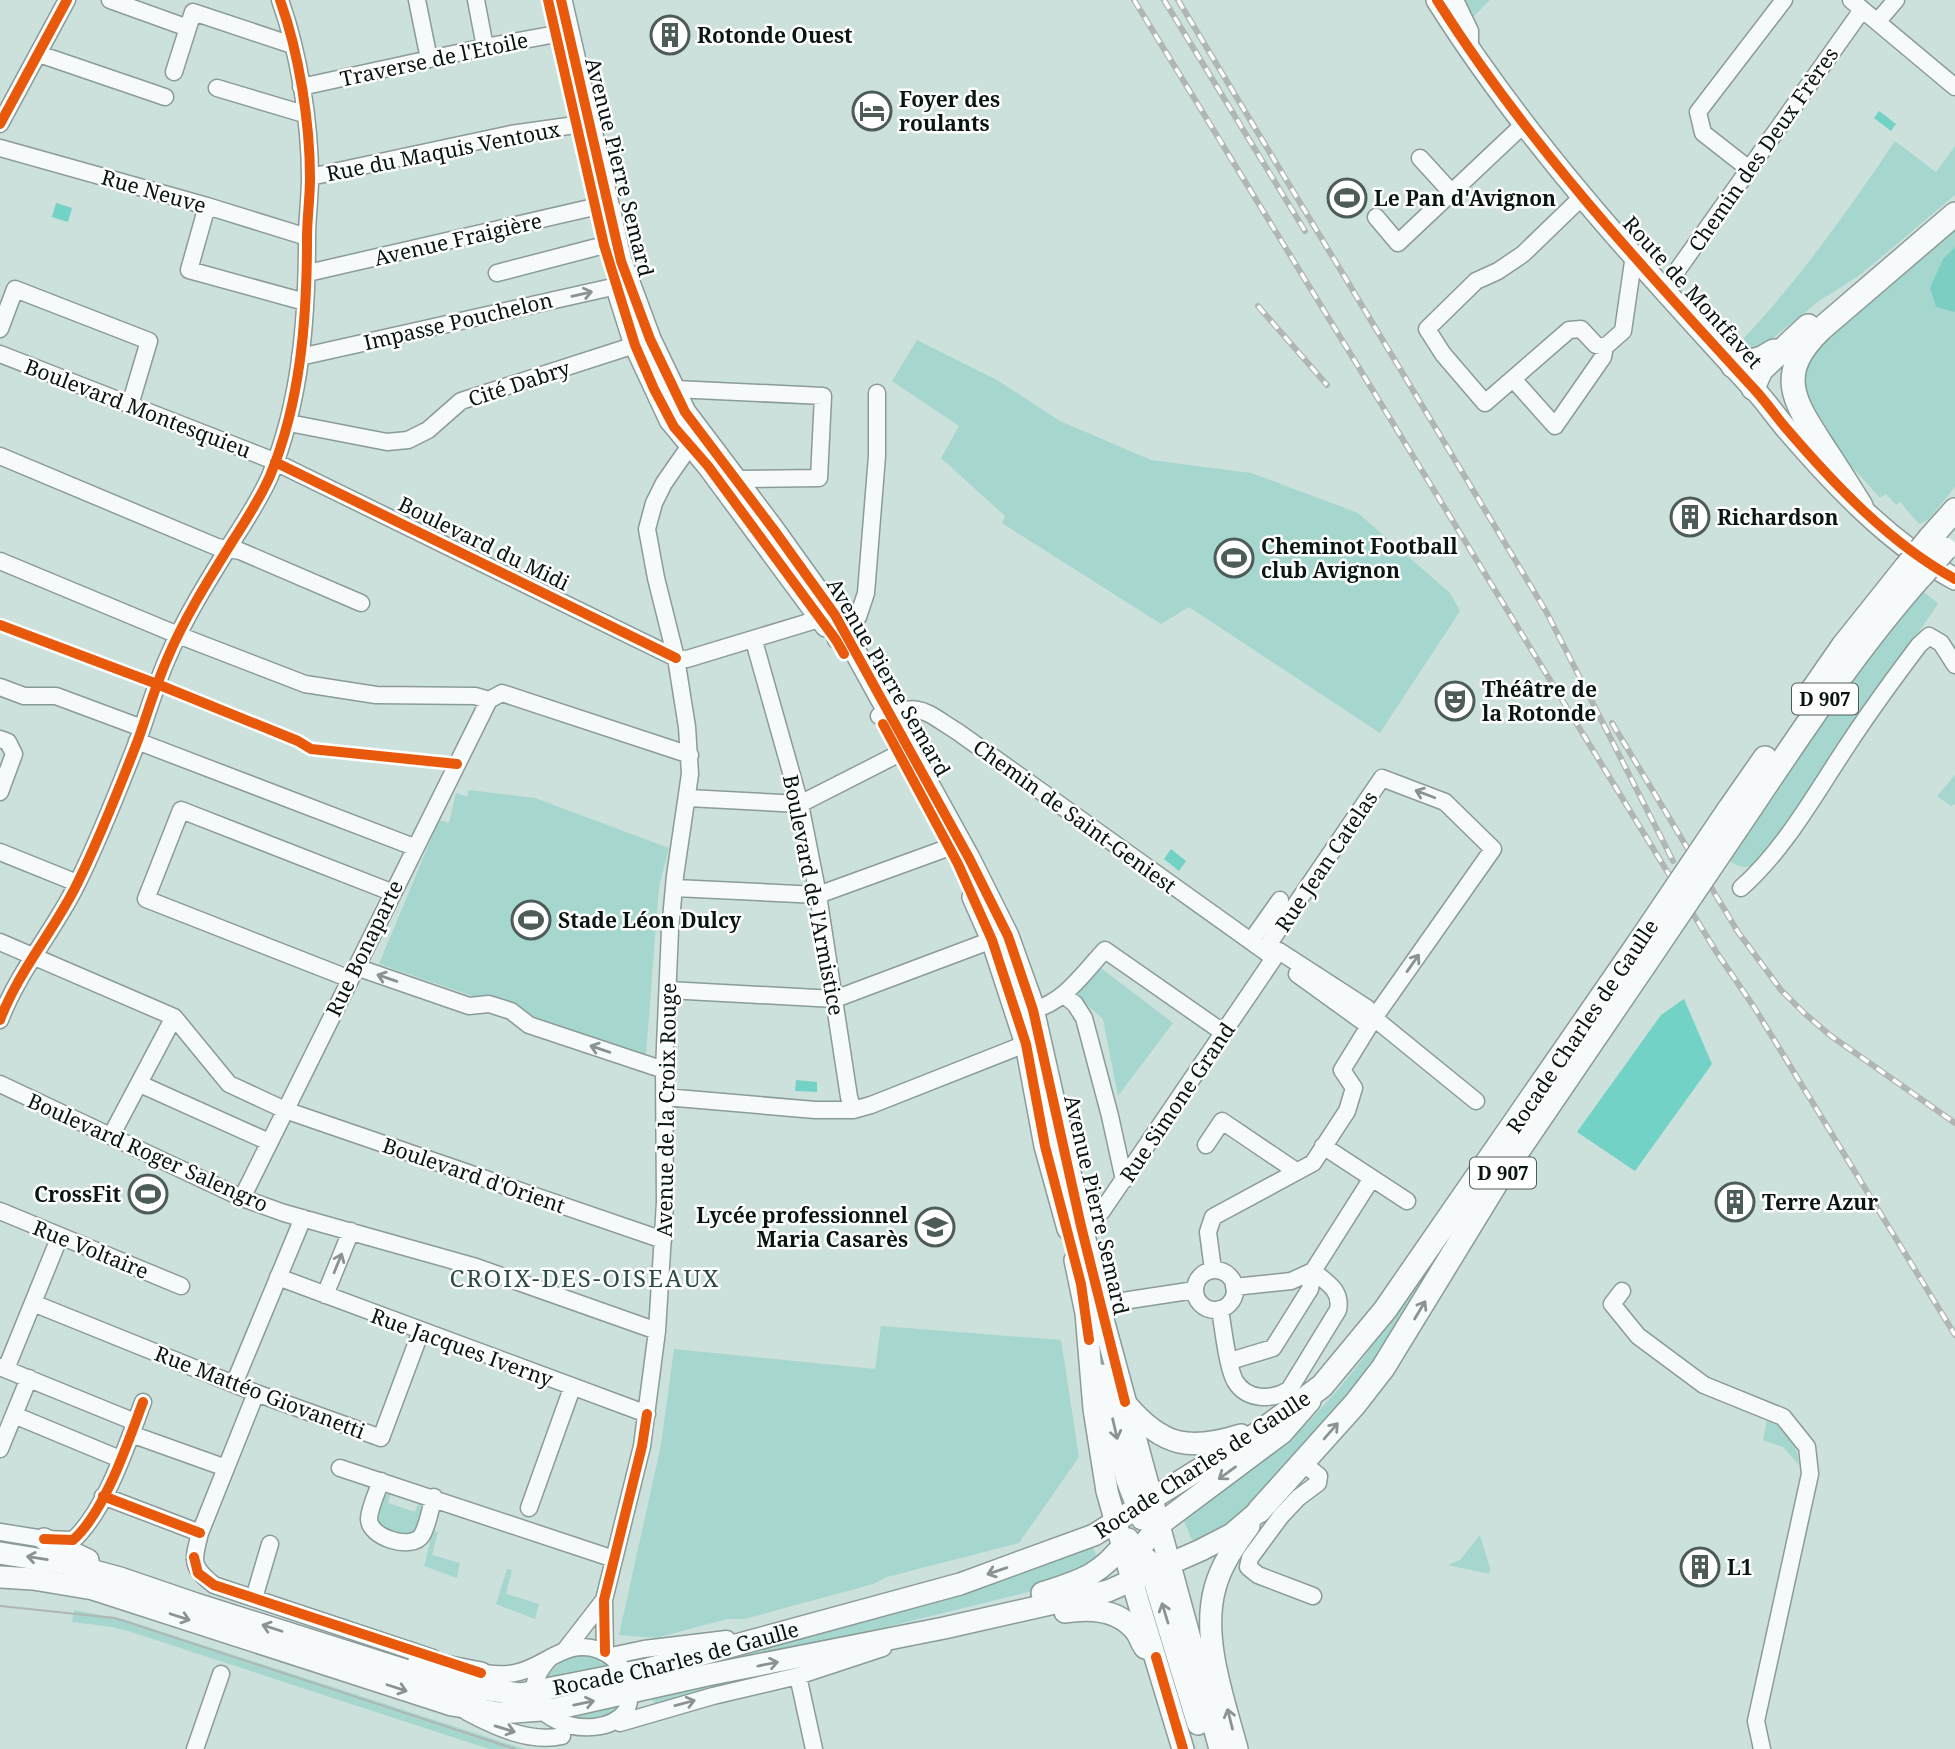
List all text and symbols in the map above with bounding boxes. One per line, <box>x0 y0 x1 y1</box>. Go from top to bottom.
building icon: Rotonde Ouest <box>649 14 691 56</box>
place label: Rotonde Ouest <box>697 21 853 49</box>
street label: Traverse de l'Etoile <box>337 25 531 93</box>
street label: Chemin des Deux Frères <box>1682 41 1844 257</box>
street label: Avenue Pierre Semard <box>579 55 661 280</box>
place label: Foyer des roulants <box>899 85 1000 137</box>
hotel icon: Foyer des roulants <box>851 90 893 132</box>
street label: Rue du Maquis Ventoux <box>324 114 563 187</box>
street label: Rue Neuve <box>98 163 210 219</box>
sports icon: Le Pan d'Avignon <box>1326 177 1368 219</box>
place label: Le Pan d'Avignon <box>1374 184 1556 212</box>
street label: Avenue Fraigière <box>371 206 545 272</box>
street label: Route de Montfavet <box>1617 210 1769 374</box>
street label: Impasse Pouchelon <box>361 286 555 356</box>
one-way arrow <box>570 286 593 300</box>
street label: Boulevard Montesquieu <box>21 352 255 464</box>
street label: Cité Dabry <box>465 353 574 413</box>
street label: Boulevard du Midi <box>394 489 574 597</box>
building icon: Richardson <box>1669 496 1711 538</box>
place label: Richardson <box>1717 503 1839 531</box>
place label: Cheminot Football club Avignon <box>1261 532 1458 584</box>
sports icon: Cheminot Football club Avignon <box>1213 537 1255 579</box>
street label: Avenue Pierre Semard <box>821 573 957 781</box>
place label: Théâtre de la Rotonde <box>1482 675 1597 727</box>
theatre icon: Théâtre de la Rotonde <box>1434 680 1476 722</box>
road number: D 907 <box>1792 684 1858 714</box>
street label: Chemin de Saint-Geniest <box>968 733 1182 899</box>
street label: Boulevard de l'Armistice <box>777 772 851 1018</box>
street label: Rue Jean Catelas <box>1268 785 1384 937</box>
one-way arrow <box>1415 787 1437 800</box>
street label: Rue Bonaparte <box>319 875 409 1021</box>
sports icon: Stade Léon Dulcy <box>510 899 552 941</box>
place label: Stade Léon Dulcy <box>558 906 742 934</box>
street label: Rocade Charles de Gaulle <box>1500 914 1664 1138</box>
one-way arrow <box>1406 954 1421 973</box>
one-way arrow <box>376 971 398 983</box>
street label: Avenue de la Croix Rouge <box>650 982 682 1238</box>
street label: Rue Simone Grand <box>1113 1017 1241 1187</box>
one-way arrow <box>589 1042 611 1054</box>
street label: Boulevard Roger Salengro <box>23 1086 273 1218</box>
street label: Avenue Pierre Semard <box>1058 1092 1136 1318</box>
street label: Boulevard d'Orient <box>379 1131 569 1219</box>
road number: D 907 <box>1470 1158 1536 1189</box>
sports icon: CrossFit <box>127 1173 169 1215</box>
place label: CrossFit <box>34 1180 121 1208</box>
building icon: Terre Azur <box>1714 1181 1756 1223</box>
place label: Terre Azur <box>1762 1188 1878 1216</box>
place label: Lycée professionnel Maria Casarès <box>696 1201 909 1253</box>
school or university icon: Lycée professionnel Maria Casarès <box>914 1206 956 1248</box>
street label: Rue Voltaire <box>29 1213 153 1285</box>
one-way arrow <box>332 1253 345 1275</box>
district label: CROIX-DES-OISEAUX <box>450 1261 720 1294</box>
street label: Rue Jacques Iverny <box>367 1301 557 1393</box>
one-way arrow <box>1413 1301 1427 1321</box>
street label: Rue Mattéo Giovanetti <box>151 1339 369 1445</box>
street label: Rocade Charles de Gaulle <box>1089 1384 1315 1544</box>
one-way arrow <box>1109 1417 1122 1440</box>
one-way arrow <box>1323 1422 1339 1440</box>
one-way arrow <box>1218 1466 1237 1481</box>
building icon: L1 <box>1679 1546 1721 1588</box>
one-way arrow <box>26 1551 48 1564</box>
place label: L1 <box>1727 1553 1753 1581</box>
one-way arrow <box>986 1566 1008 1579</box>
one-way arrow <box>1158 1602 1171 1624</box>
one-way arrow <box>169 1612 191 1624</box>
street label: Rocade Charles de Gaulle <box>550 1615 802 1701</box>
one-way arrow <box>262 1621 284 1634</box>
one-way arrow <box>756 1656 779 1670</box>
one-way arrow <box>385 1682 407 1695</box>
one-way arrow <box>572 1696 595 1710</box>
one-way arrow <box>673 1696 696 1709</box>
one-way arrow <box>1223 1708 1236 1731</box>
one-way arrow <box>494 1724 516 1737</box>

